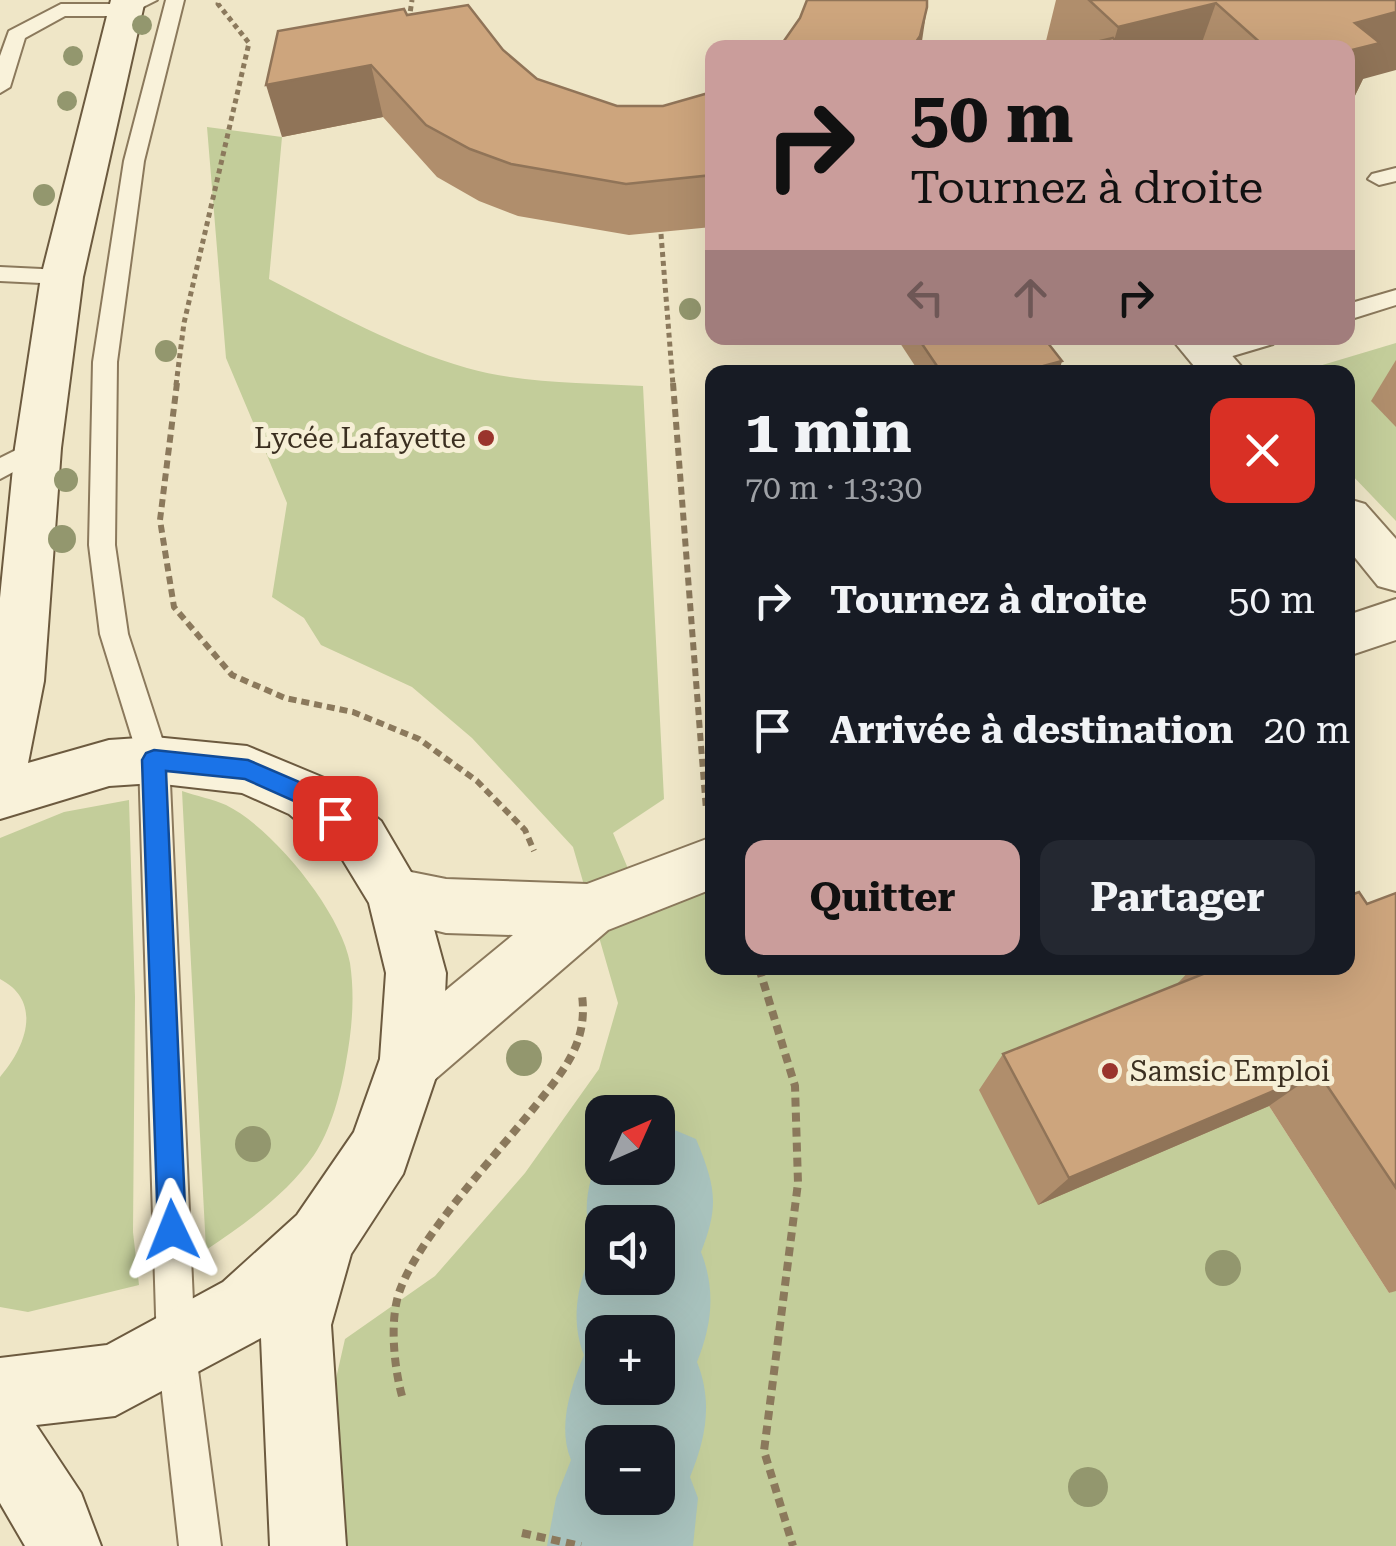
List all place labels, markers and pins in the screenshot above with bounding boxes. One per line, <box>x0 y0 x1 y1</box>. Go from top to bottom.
place label: Lycée Lafayette <box>254 422 466 455</box>
marker: Lycée Lafayette <box>475 427 497 449</box>
pin <box>293 776 378 861</box>
place label: Samsic Emploi <box>1130 1055 1330 1088</box>
marker: Samsic Emploi <box>1099 1060 1121 1082</box>

